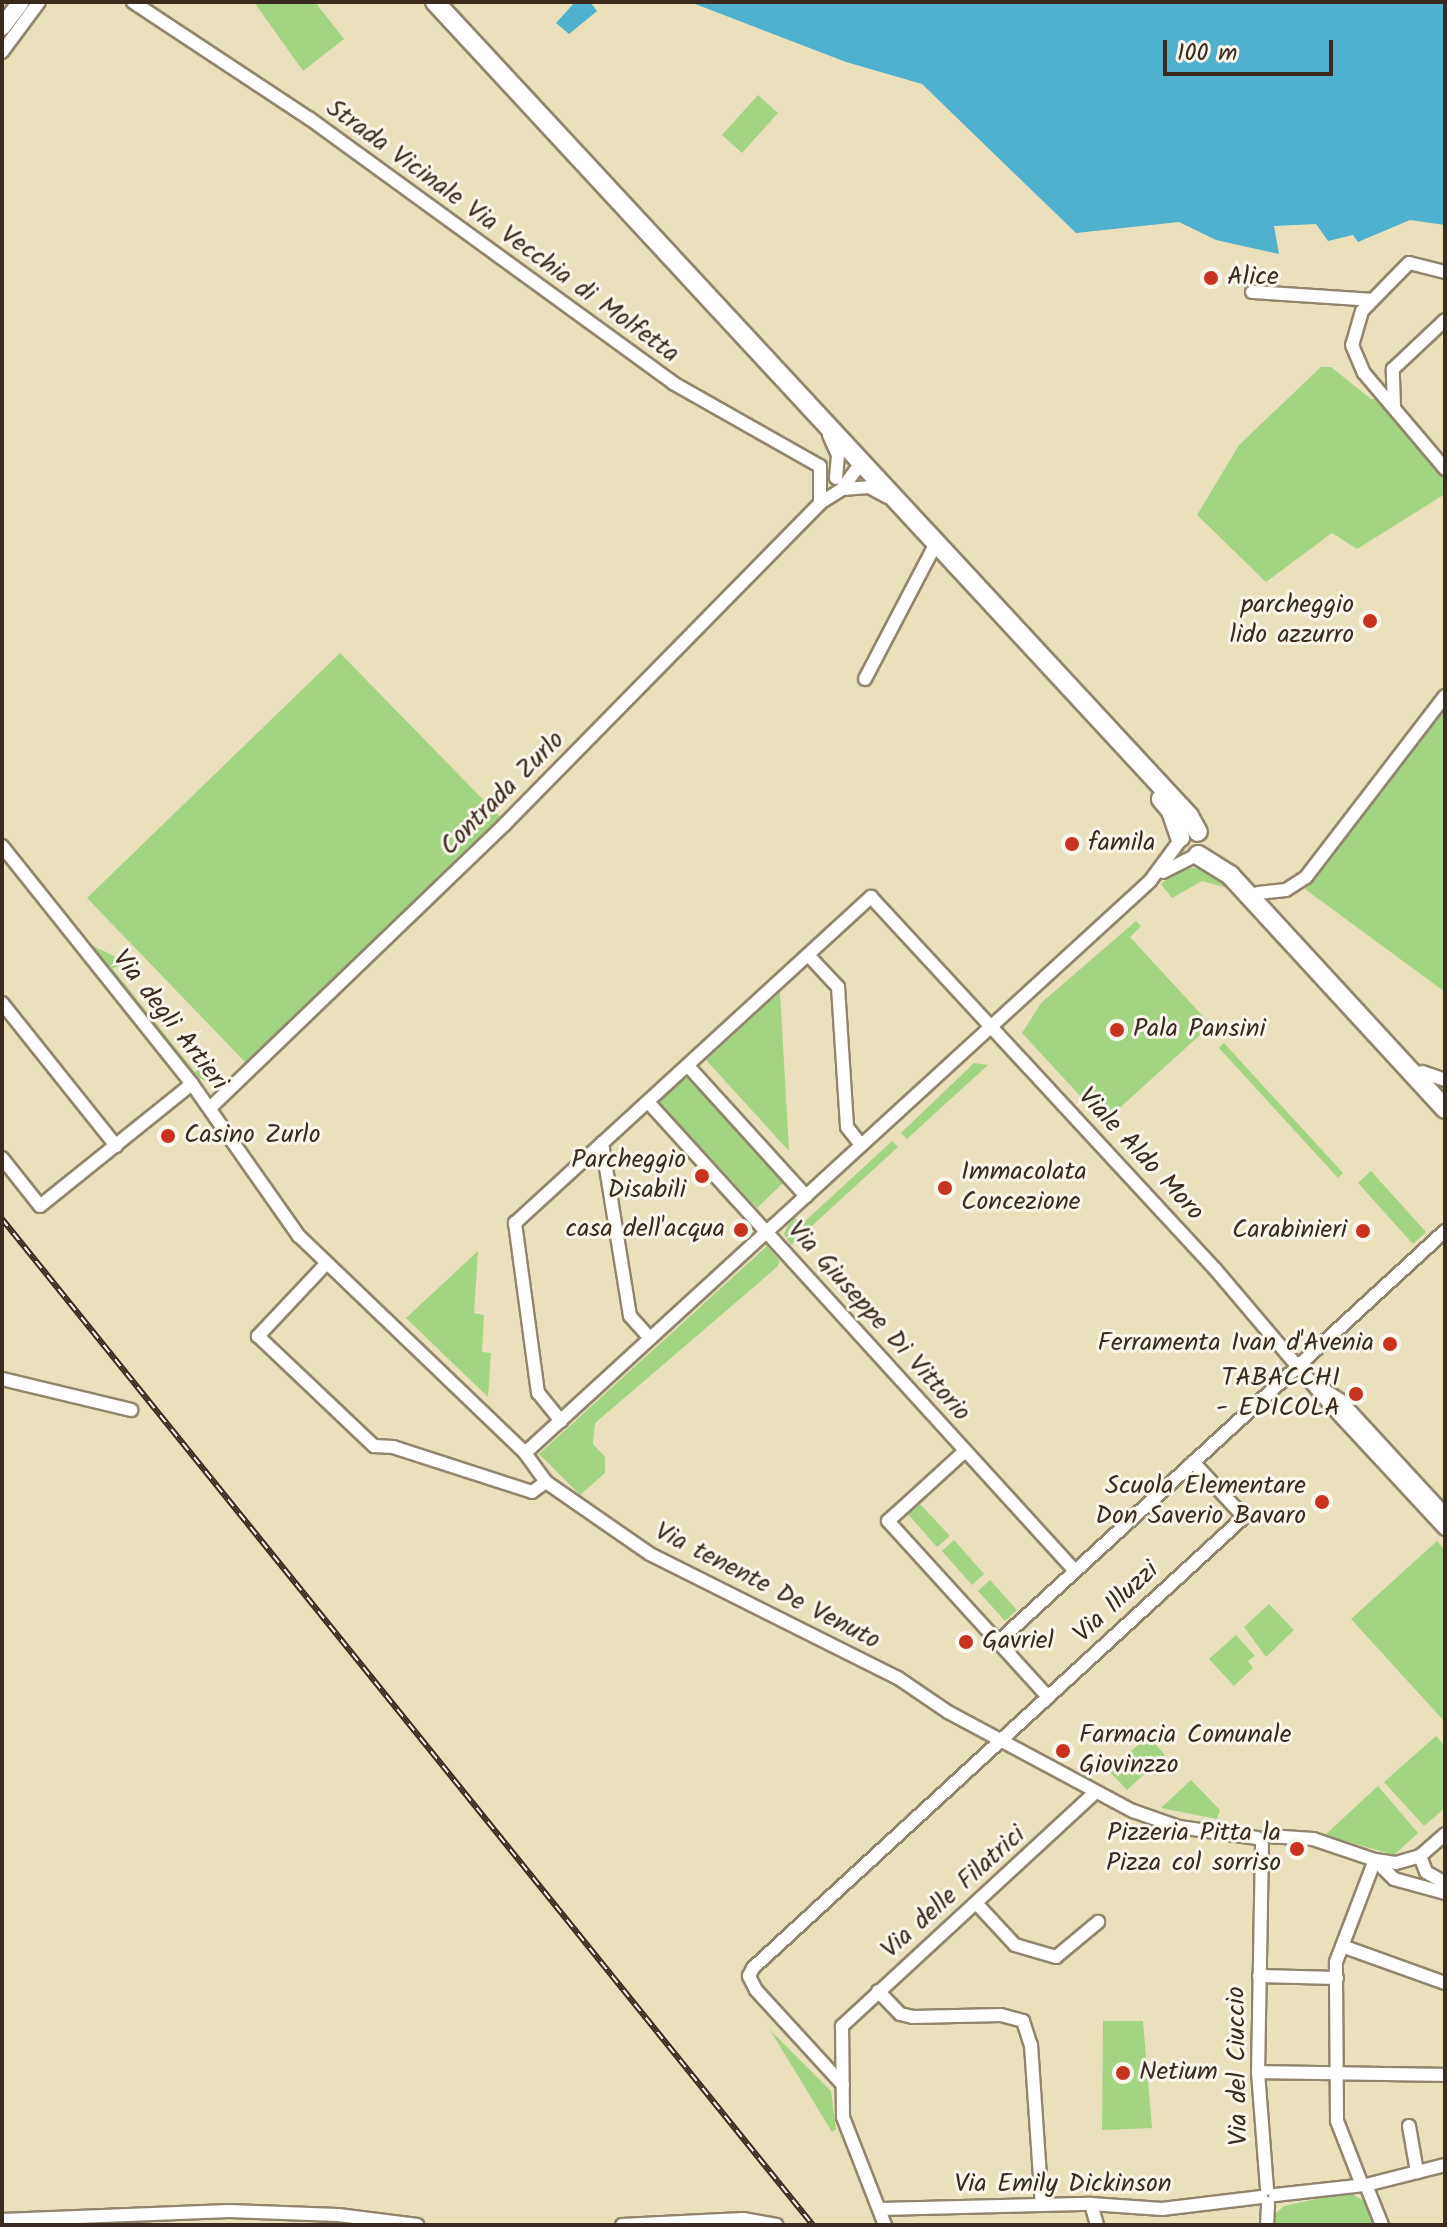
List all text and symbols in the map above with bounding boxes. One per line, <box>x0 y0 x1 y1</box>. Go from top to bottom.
scale bar <box>1167 24 1337 74</box>
text: 100 m <box>1177 34 1237 73</box>
street label: Strada Vicinale Via Vecchia di Molfetta <box>319 93 685 371</box>
place label: Alice <box>1227 262 1279 294</box>
marker: Alice <box>1202 269 1220 287</box>
place label: parcheggio lido azzurro <box>1230 590 1354 652</box>
marker: parcheggio lido azzurro <box>1361 612 1379 630</box>
street label: Contrada Zurlo <box>434 725 572 863</box>
place label: famila <box>1088 828 1155 860</box>
marker: famila <box>1063 835 1081 853</box>
street label: Via degli Artieri <box>104 944 234 1098</box>
place label: Pala Pansini <box>1133 1014 1266 1046</box>
marker: Pala Pansini <box>1108 1021 1126 1039</box>
street label: Viale Aldo Moro <box>1070 1082 1210 1228</box>
place label: Casino Zurlo <box>184 1120 320 1152</box>
marker: Casino Zurlo <box>159 1127 177 1145</box>
place label: Parcheggio Disabili <box>571 1145 686 1206</box>
place label: Immacolata Concezione <box>961 1157 1087 1218</box>
marker: Parcheggio Disabili <box>693 1167 711 1185</box>
marker: Immacolata Concezione <box>936 1179 954 1197</box>
place label: casa dell'acqua <box>566 1214 725 1246</box>
street label: Via Giuseppe Di Vittorio <box>780 1215 976 1429</box>
place label: Carabinieri <box>1232 1215 1347 1247</box>
marker: casa dell'acqua <box>732 1221 750 1239</box>
marker: Carabinieri <box>1354 1222 1372 1240</box>
place label: Ferramenta Ivan d'Avenia <box>1097 1328 1374 1360</box>
marker: Ferramenta Ivan d'Avenia <box>1381 1335 1399 1353</box>
place label: TABACCHI - EDICOLA <box>1216 1363 1340 1424</box>
marker: TABACCHI - EDICOLA <box>1347 1385 1365 1403</box>
place label: Scuola Elementare Don Saverio Bavaro <box>1095 1471 1306 1532</box>
marker: Scuola Elementare Don Saverio Bavaro <box>1313 1493 1331 1511</box>
street label: Via tenente De Venuto <box>649 1517 885 1657</box>
street label: Via Illuzzi <box>1068 1556 1166 1650</box>
place label: Gavriel <box>982 1626 1054 1658</box>
marker: Gavriel <box>957 1633 975 1651</box>
place label: Farmacia Comunale Giovinzzo <box>1079 1720 1291 1782</box>
marker: Farmacia Comunale Giovinzzo <box>1054 1742 1072 1760</box>
place label: Pizzeria Pitta la Pizza col sorriso <box>1106 1818 1281 1880</box>
street label: Via delle Filatrici <box>876 1820 1032 1966</box>
marker: Pizzeria Pitta la Pizza col sorriso <box>1288 1840 1306 1858</box>
street label: Via del Ciuccio <box>1222 1986 1256 2146</box>
place label: Netium <box>1139 2057 1218 2089</box>
marker: Netium <box>1114 2064 1132 2082</box>
street label: Via Emily Dickinson <box>954 2169 1172 2201</box>

